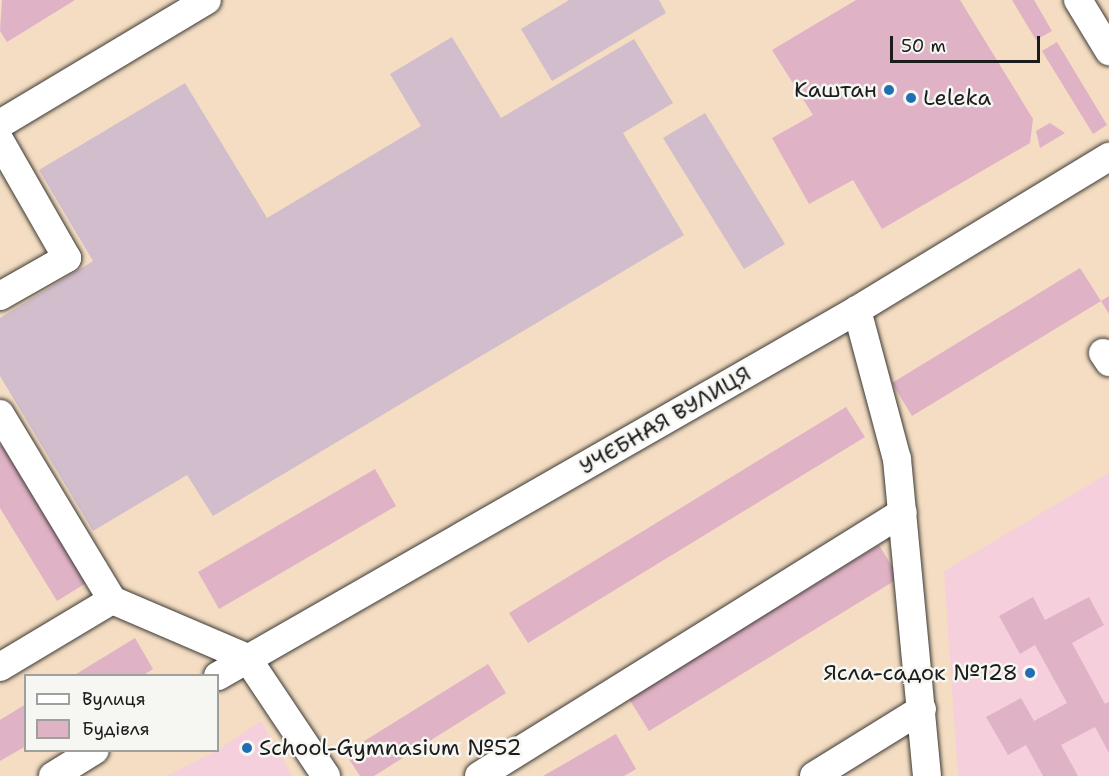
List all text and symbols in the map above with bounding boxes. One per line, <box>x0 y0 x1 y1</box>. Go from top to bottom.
scale bar <box>893 24 1043 62</box>
text: 50 m <box>901 34 946 58</box>
place label: Каштан <box>794 77 877 103</box>
marker: Каштан <box>882 83 896 97</box>
place label: Leleka <box>923 85 991 111</box>
marker: Leleka <box>904 91 918 105</box>
street label: УЧЄБНАЯ ВУЛИЦЯ <box>575 360 755 480</box>
place label: Ясла-садок №128 <box>824 660 1018 686</box>
marker: Ясла-садок №128 <box>1023 666 1037 680</box>
legend <box>24 674 219 752</box>
text: Вулиця <box>82 687 146 711</box>
text: Будівля <box>82 717 150 741</box>
place label: School-Gymnasium №52 <box>259 735 522 761</box>
marker: School-Gymnasium №52 <box>240 741 254 755</box>

